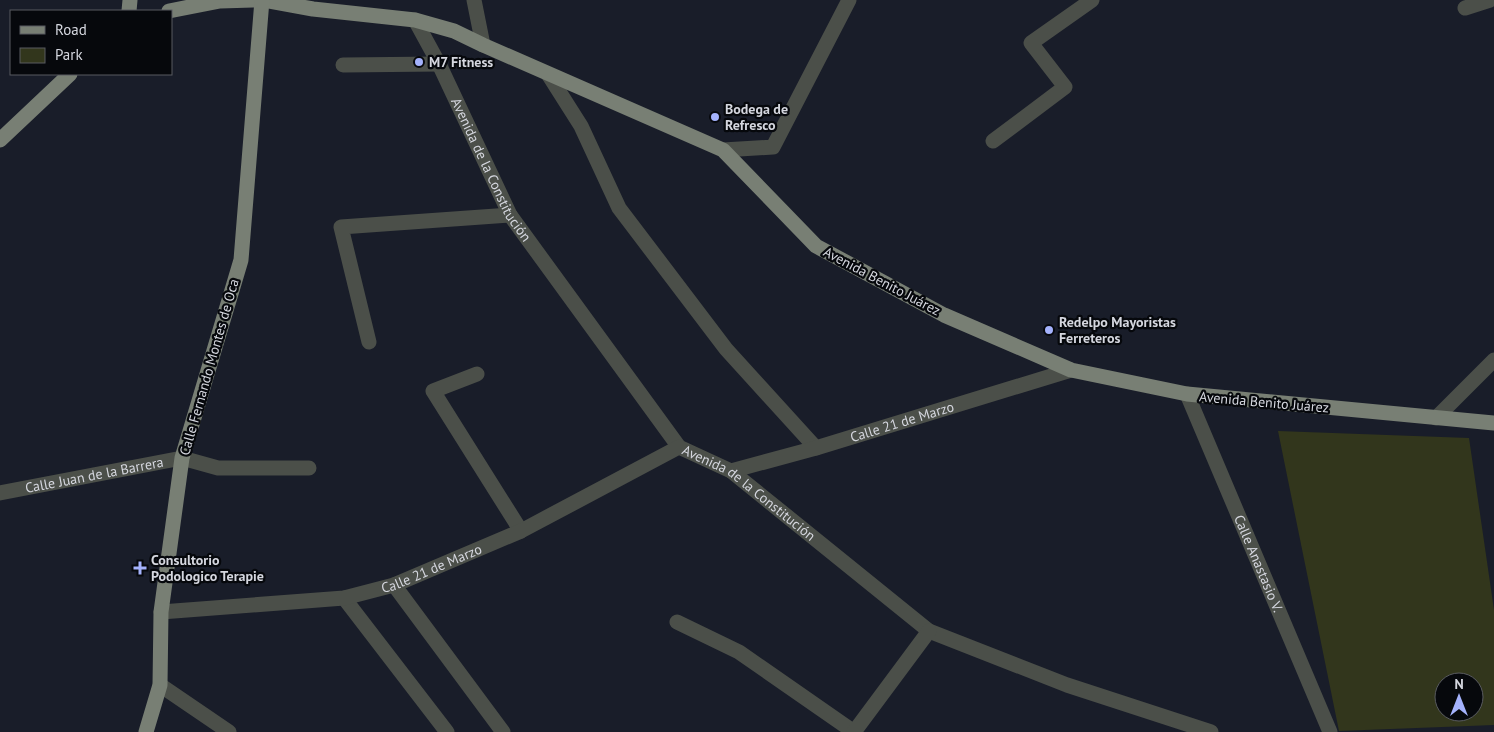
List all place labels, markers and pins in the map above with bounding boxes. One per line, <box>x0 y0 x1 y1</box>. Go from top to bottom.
place label: M7 Fitness <box>429 53 493 71</box>
marker: M7 Fitness <box>413 56 425 68</box>
place label: Bodega de Refresco <box>725 100 788 134</box>
marker: Bodega de Refresco <box>709 111 721 123</box>
place label: Redelpo Mayoristas Ferreteros <box>1059 313 1176 347</box>
marker: Redelpo Mayoristas Ferreteros <box>1043 324 1055 336</box>
place label: Consultorio Podologico Terapie <box>151 551 264 585</box>
marker: Consultorio Podologico Terapie <box>133 561 147 575</box>

